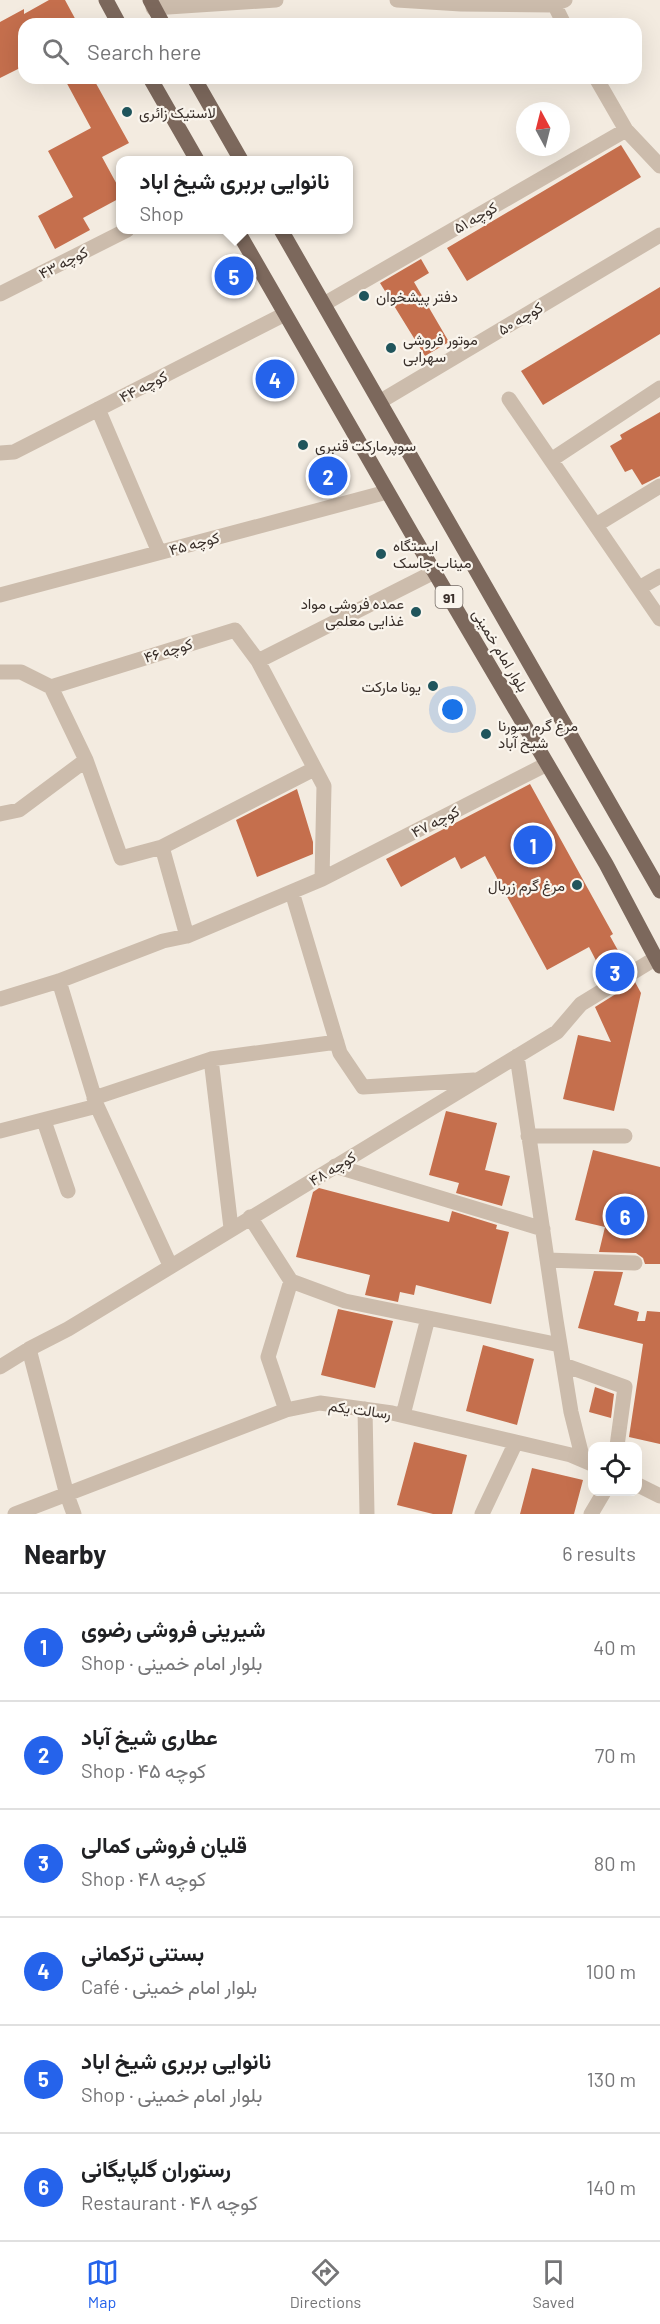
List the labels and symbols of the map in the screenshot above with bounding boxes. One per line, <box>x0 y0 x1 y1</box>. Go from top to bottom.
north arrow <box>516 102 570 156</box>
place label: لاستیک زائری <box>139 103 216 123</box>
marker: لاستیک زائری <box>120 105 134 119</box>
street label: کوچه ۵۱ <box>450 197 501 238</box>
street label: کوچه ۴۳ <box>35 242 92 284</box>
pin: 5 <box>214 254 254 298</box>
place label: دفتر پیشخوان <box>376 287 458 307</box>
marker: دفتر پیشخوان <box>357 289 371 303</box>
street label: کوچه ۵۰ <box>494 297 547 340</box>
place label: موتور فروشی سهرابی <box>403 330 478 367</box>
marker: موتور فروشی سهرابی <box>384 341 398 355</box>
pin: 4 <box>256 356 294 401</box>
street label: کوچه ۴۴ <box>116 366 171 407</box>
place label: سوپرمارکت قنبری <box>315 436 416 456</box>
marker: سوپرمارکت قنبری <box>296 438 310 452</box>
pin: 2 <box>308 454 348 498</box>
street label: کوچه ۴۵ <box>167 528 222 560</box>
place label: ایستگاه میناب جاسک <box>393 536 471 572</box>
marker: ایستگاه میناب جاسک <box>374 547 388 561</box>
road number: 91 <box>436 586 462 608</box>
place label: عمده فروشی مواد غذایی معلمی <box>301 594 404 631</box>
marker: عمده فروشی مواد غذایی معلمی <box>409 605 423 619</box>
street label: بلوار امام خمینی <box>467 605 533 696</box>
street label: کوچه ۴۶ <box>141 634 195 668</box>
place label: یونا مارکت <box>361 677 421 696</box>
marker: یونا مارکت <box>426 679 440 693</box>
your location <box>438 695 467 724</box>
place label: مرغ گرم سورنا شیخ آباد <box>498 716 578 754</box>
marker: مرغ گرم سورنا شیخ آباد <box>479 727 493 741</box>
street label: کوچه ۴۷ <box>408 801 463 843</box>
pin: 1 <box>514 822 552 868</box>
place label: مرغ گرم زربال <box>488 876 565 897</box>
marker: مرغ گرم زربال <box>570 878 584 892</box>
pin: 3 <box>596 950 634 994</box>
street label: کوچه ۴۸ <box>305 1147 360 1191</box>
pin: 6 <box>606 1194 644 1238</box>
street label: رسالت یکم <box>327 1396 392 1424</box>

